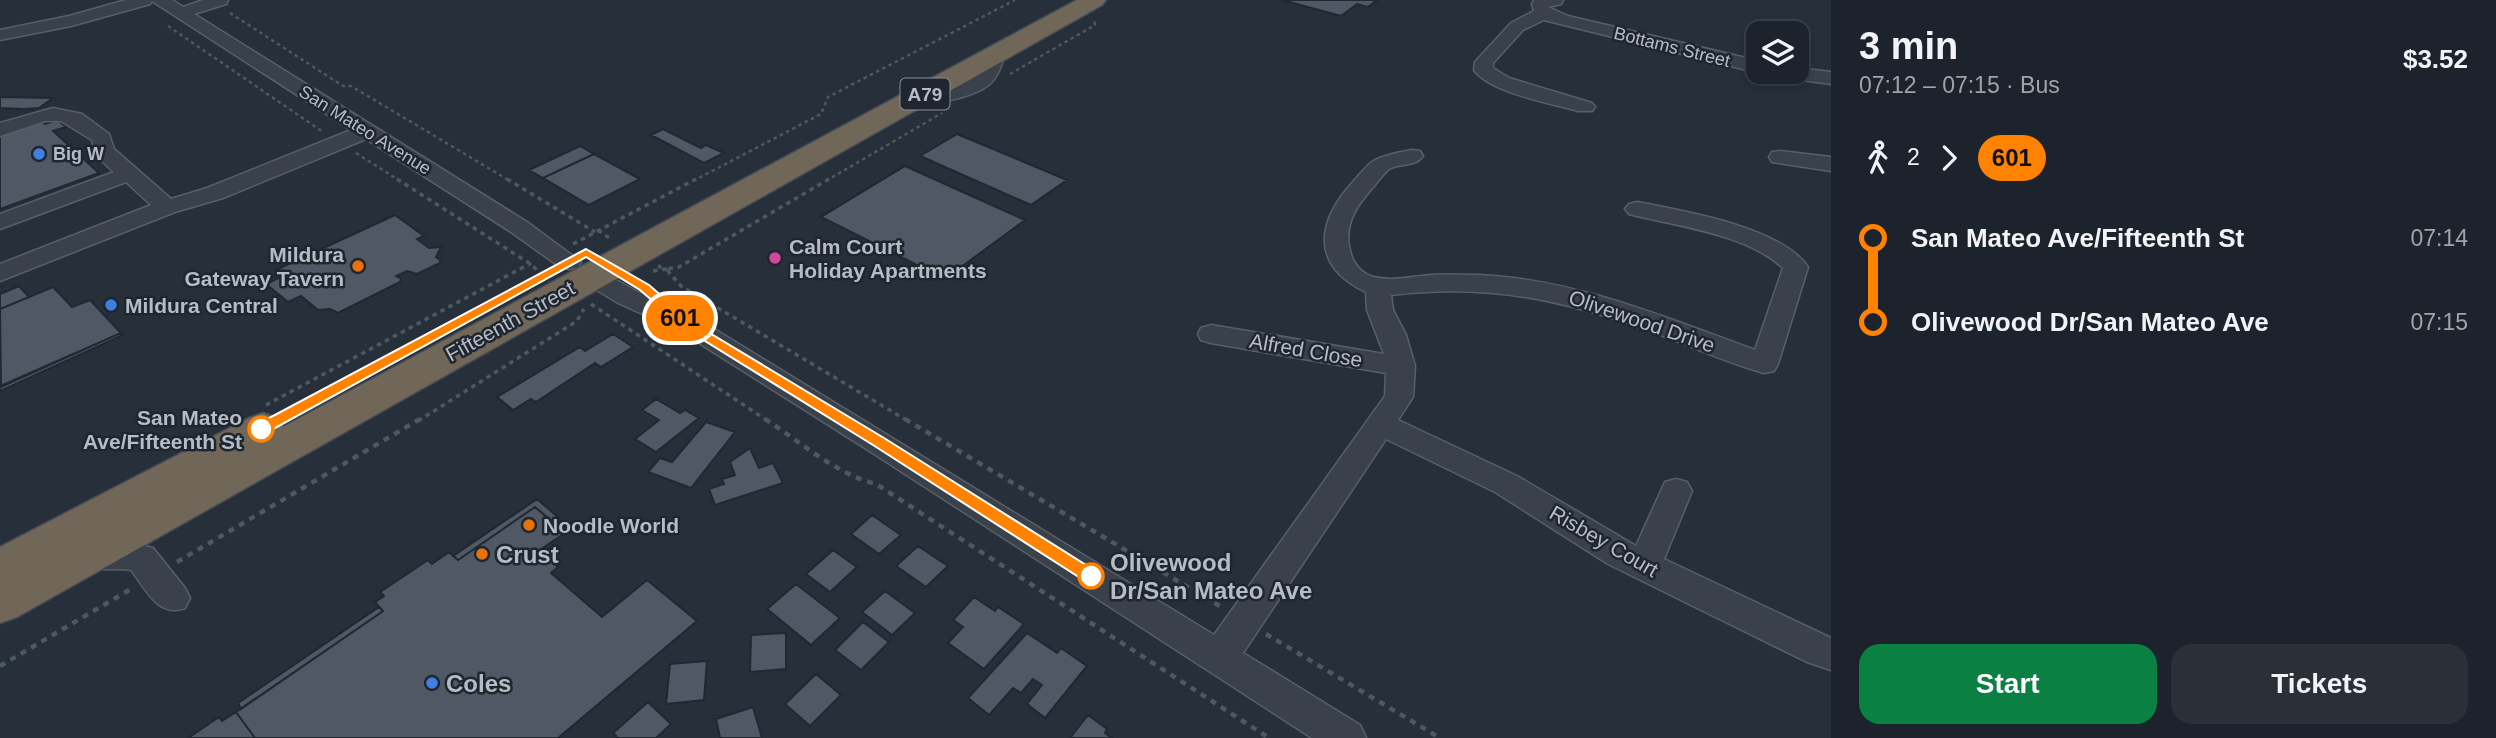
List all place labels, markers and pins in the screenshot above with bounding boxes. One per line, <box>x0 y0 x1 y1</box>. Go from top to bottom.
place label: Big W <box>53 144 104 164</box>
marker: Big W <box>31 146 47 162</box>
place label: Calm Court Holiday Apartments <box>789 235 987 282</box>
place label: Mildura Gateway Tavern <box>184 243 344 290</box>
marker: Calm Court Holiday Apartments <box>767 250 783 266</box>
marker: Mildura Gateway Tavern <box>350 258 366 274</box>
place label: Mildura Central <box>125 294 278 317</box>
marker: Mildura Central <box>103 297 119 313</box>
place label: San Mateo Ave/Fifteenth St <box>83 406 242 453</box>
marker: San Mateo Ave/Fifteenth St <box>248 416 274 442</box>
place label: Noodle World <box>543 514 679 537</box>
marker: Noodle World <box>521 517 537 533</box>
place label: Crust <box>496 541 559 568</box>
marker: Crust <box>474 546 490 562</box>
place label: Olivewood Dr/San Mateo Ave <box>1110 549 1312 604</box>
marker: Olivewood Dr/San Mateo Ave <box>1078 563 1104 589</box>
place label: Coles <box>446 670 511 697</box>
marker: Coles <box>424 675 440 691</box>

